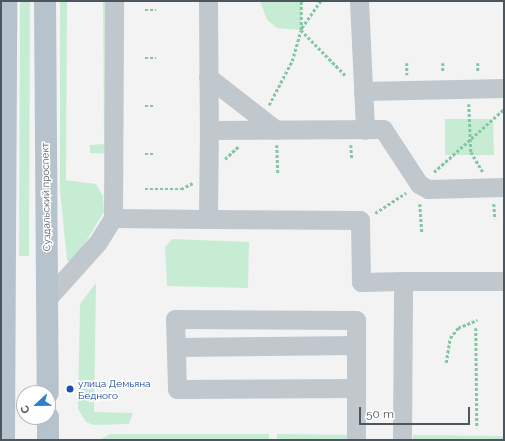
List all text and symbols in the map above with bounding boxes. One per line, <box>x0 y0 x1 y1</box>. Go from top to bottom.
street label: Суздальский проспект <box>39 143 53 251</box>
place label: улица Демьяна Бедного <box>78 377 151 400</box>
marker: улица Демьяна Бедного <box>65 384 75 394</box>
north arrow <box>16 385 56 425</box>
scale bar <box>361 399 472 425</box>
text: С <box>18 403 33 415</box>
text: 50 m <box>366 407 394 421</box>

